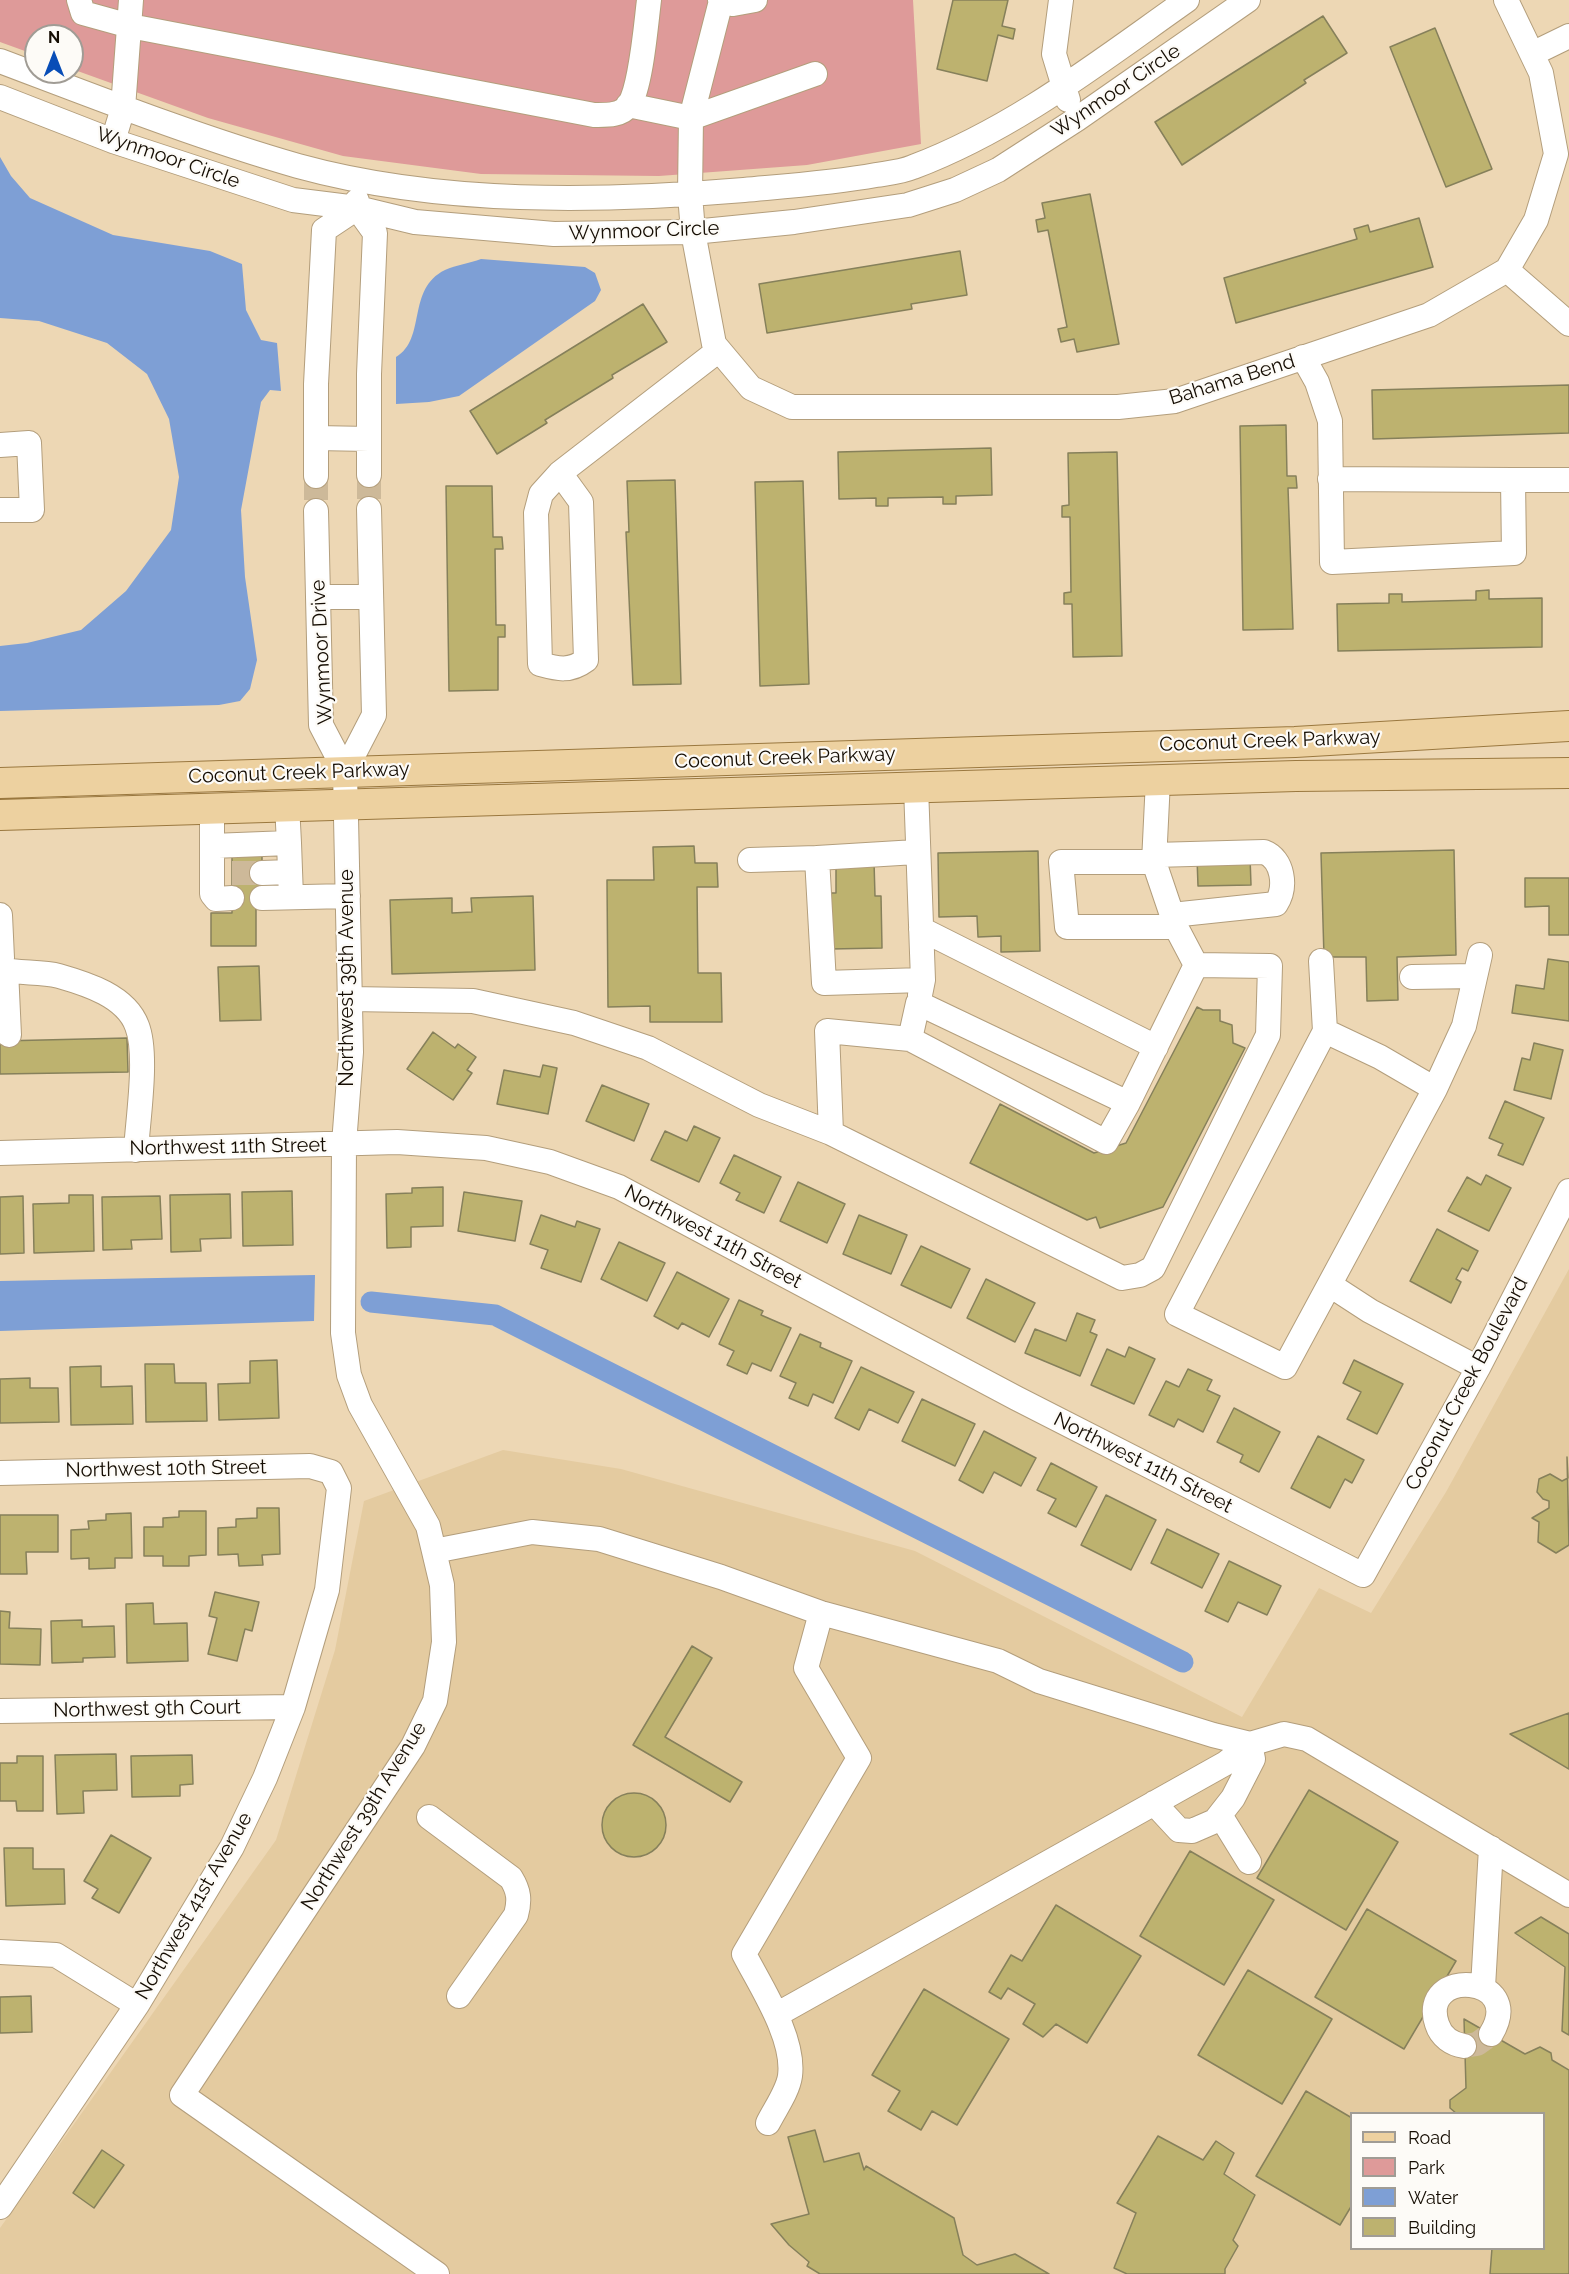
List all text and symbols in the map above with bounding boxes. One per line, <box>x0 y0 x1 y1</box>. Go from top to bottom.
north arrow <box>24 24 84 84</box>
text: N <box>48 28 60 47</box>
street label: Wynmoor Circle <box>1047 39 1185 143</box>
street label: Wynmoor Circle <box>93 122 243 194</box>
street label: Wynmoor Circle <box>568 216 720 246</box>
street label: Bahama Bend <box>1166 349 1298 411</box>
street label: Wynmoor Drive <box>306 579 338 725</box>
street label: Coconut Creek Parkway <box>1159 725 1381 757</box>
street label: Coconut Creek Parkway <box>674 742 896 774</box>
street label: Coconut Creek Parkway <box>188 757 410 789</box>
street label: Northwest 39th Avenue <box>335 869 359 1087</box>
street label: Northwest 11th Street <box>129 1133 327 1161</box>
street label: Northwest 11th Street <box>620 1180 806 1294</box>
street label: Coconut Creek Boulevard <box>1401 1273 1533 1495</box>
street label: Northwest 11th Street <box>1050 1407 1236 1519</box>
street label: Northwest 10th Street <box>65 1455 267 1483</box>
street label: Northwest 9th Court <box>53 1695 241 1723</box>
street label: Northwest 39th Avenue <box>296 1717 432 1915</box>
street label: Northwest 41st Avenue <box>130 1808 258 2004</box>
legend <box>1350 2112 1545 2250</box>
text: Road <box>1408 2127 1451 2148</box>
text: Park <box>1408 2157 1445 2178</box>
text: Water <box>1408 2187 1458 2208</box>
text: Building <box>1408 2217 1476 2238</box>

